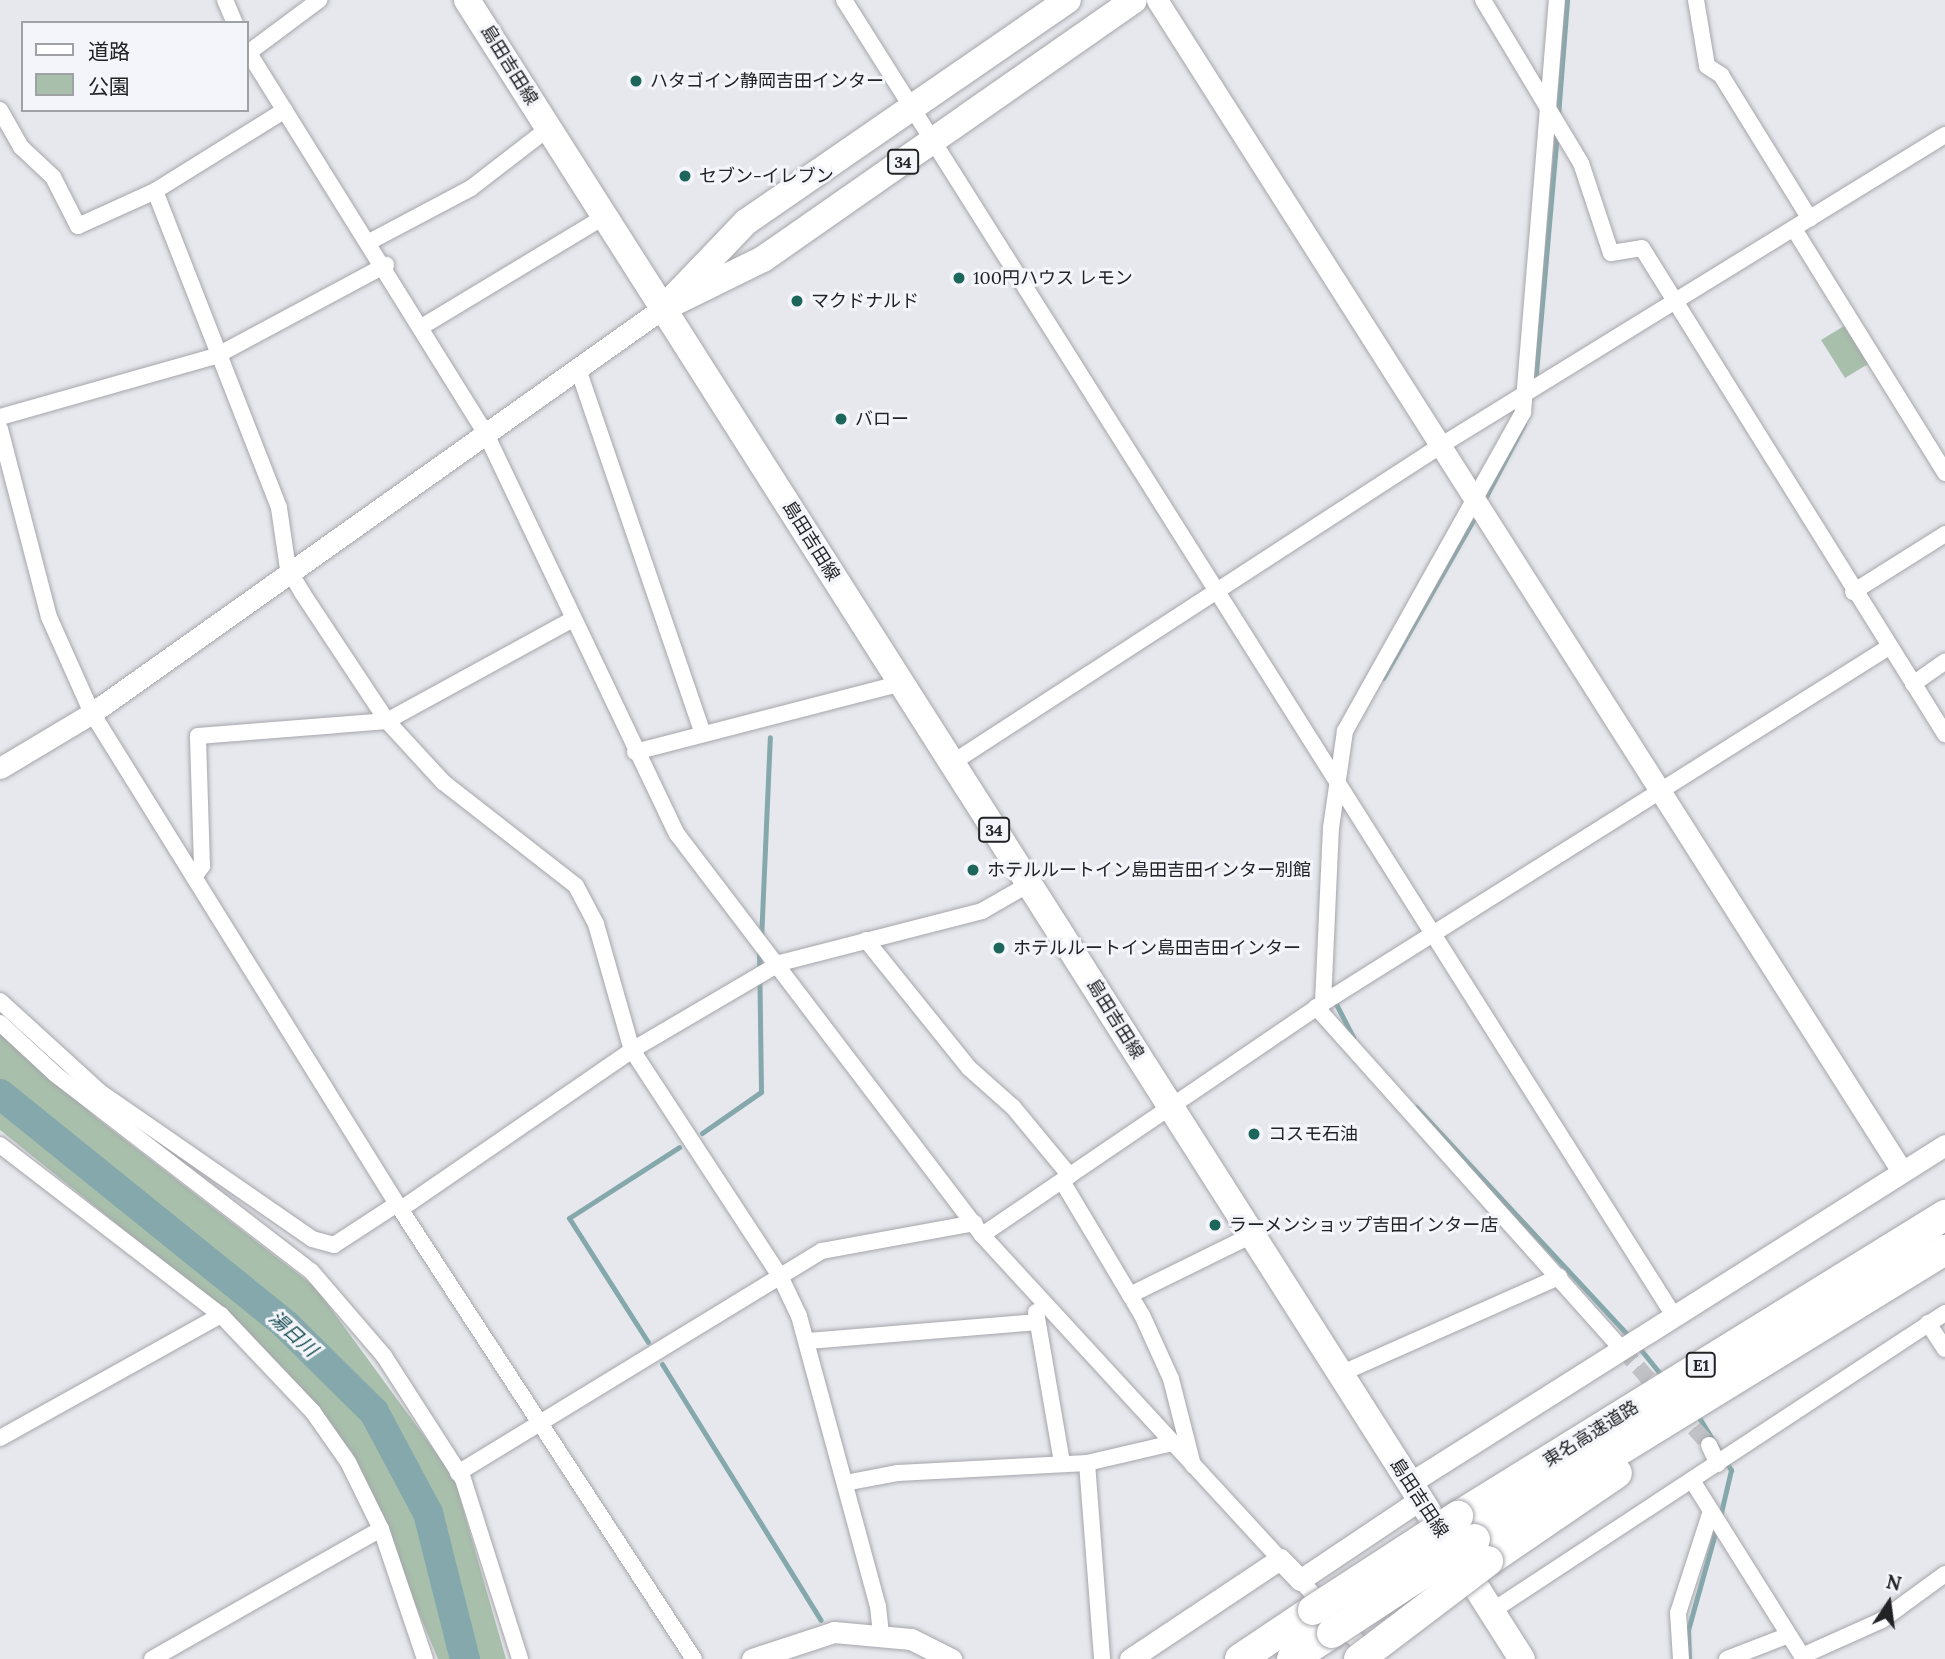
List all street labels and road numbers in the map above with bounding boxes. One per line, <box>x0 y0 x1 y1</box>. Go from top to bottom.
street label: 島田吉田線 <box>476 21 542 109</box>
road number: 34 <box>886 150 920 174</box>
street label: 島田吉田線 <box>778 497 844 585</box>
road number: 34 <box>976 818 1012 842</box>
street label: 島田吉田線 <box>1082 975 1148 1063</box>
road number: E1 <box>1685 1352 1717 1378</box>
street label: 東名高速道路 <box>1539 1396 1643 1472</box>
street label: 島田吉田線 <box>1385 1454 1453 1542</box>

